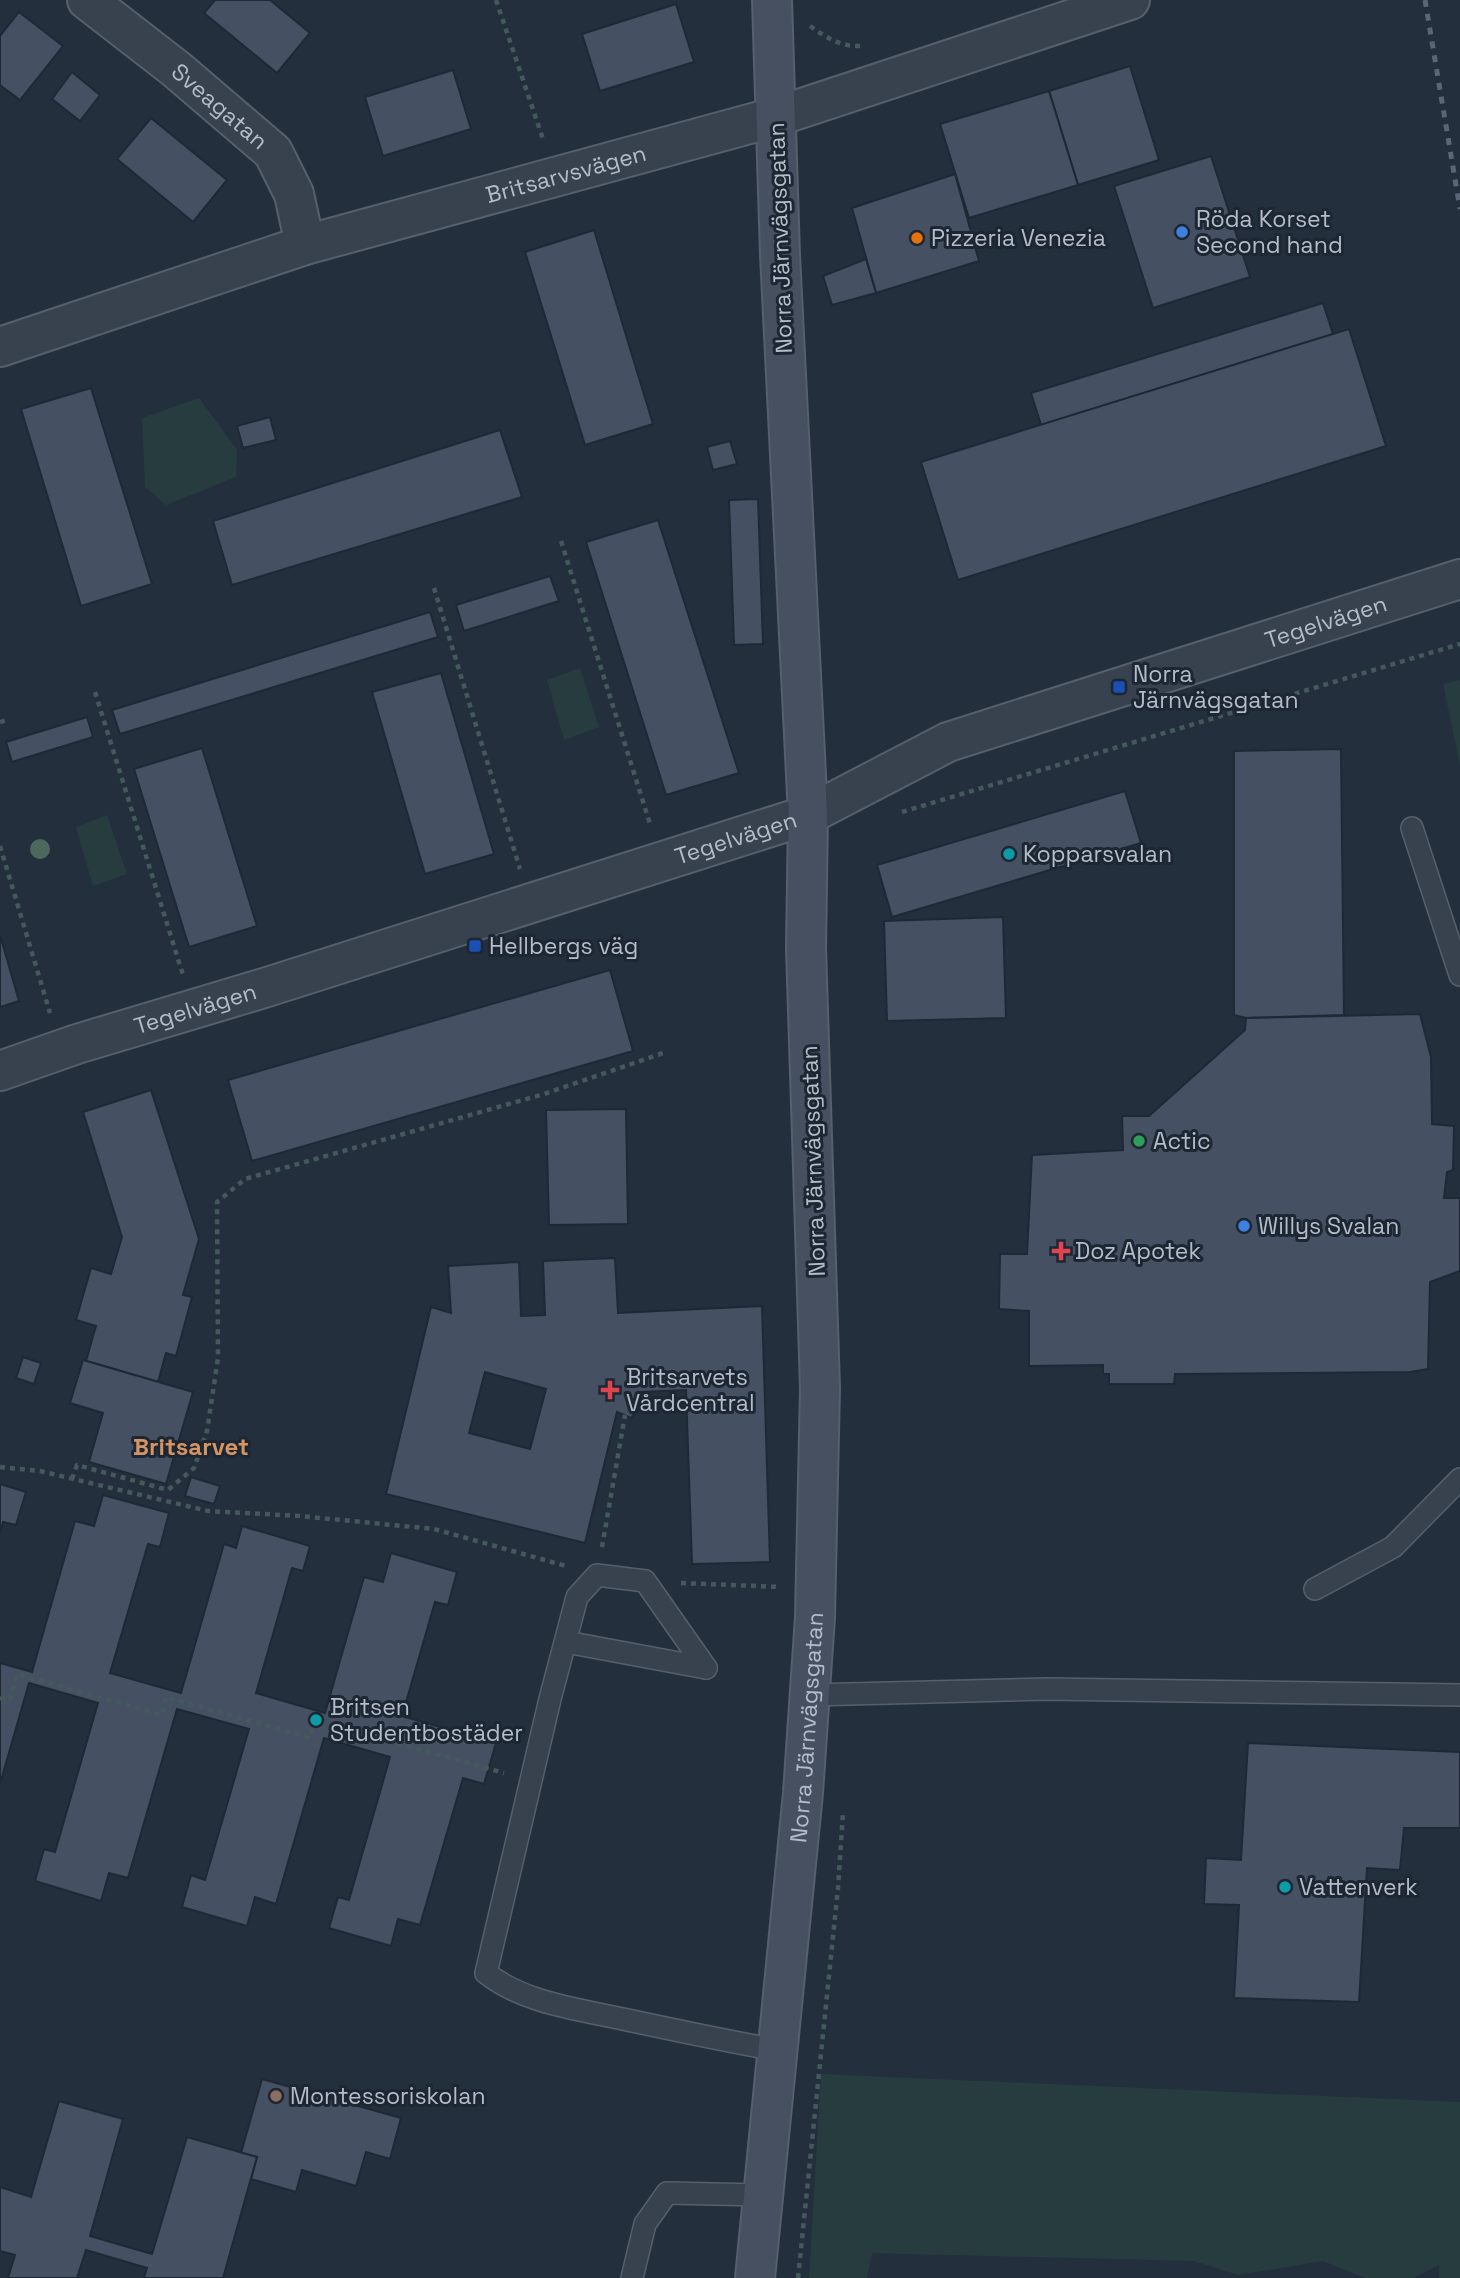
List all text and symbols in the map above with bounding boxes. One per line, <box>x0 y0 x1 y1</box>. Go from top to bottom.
street label: Sveagatan <box>165 57 274 156</box>
street label: Norra Järnvägsgatan <box>761 122 799 354</box>
street label: Britsarvsvägen <box>482 138 650 210</box>
place label: Röda Korset Second hand <box>1196 204 1343 260</box>
place label: Pizzeria Venezia <box>931 223 1106 253</box>
marker: Röda Korset Second hand <box>1174 224 1190 240</box>
marker: Pizzeria Venezia <box>909 230 925 246</box>
street label: Tegelvägen <box>1261 588 1391 655</box>
place label: Norra Järnvägsgatan <box>1133 659 1299 715</box>
marker: Norra Järnvägsgatan <box>1111 679 1127 695</box>
street label: Tegelvägen <box>671 804 801 871</box>
place label: Kopparsvalan <box>1023 839 1172 869</box>
marker: Kopparsvalan <box>1001 846 1017 862</box>
place label: Hellbergs väg <box>489 931 638 961</box>
marker: Hellbergs väg <box>467 938 483 954</box>
street label: Tegelvägen <box>130 976 260 1041</box>
street label: Norra Järnvägsgatan <box>794 1045 832 1277</box>
place label: Actic <box>1153 1126 1211 1156</box>
marker: Actic <box>1131 1133 1147 1149</box>
place label: Willys Svalan <box>1258 1211 1399 1241</box>
marker: Willys Svalan <box>1236 1218 1252 1234</box>
place label: Doz Apotek <box>1075 1236 1201 1266</box>
marker: Doz Apotek <box>1053 1243 1069 1259</box>
place label: Britsarvets Vårdcentral <box>626 1362 755 1418</box>
marker: Britsarvets Vårdcentral <box>600 1380 620 1400</box>
district label: Britsarvet <box>133 1431 249 1462</box>
street label: Norra Järnvägsgatan <box>783 1611 830 1844</box>
place label: Britsen Studentbostäder <box>330 1692 523 1748</box>
marker: Britsen Studentbostäder <box>308 1712 324 1728</box>
place label: Vattenverk <box>1299 1872 1418 1902</box>
marker: Vattenverk <box>1277 1879 1293 1895</box>
place label: Montessoriskolan <box>290 2081 486 2111</box>
marker: Montessoriskolan <box>268 2088 284 2104</box>

